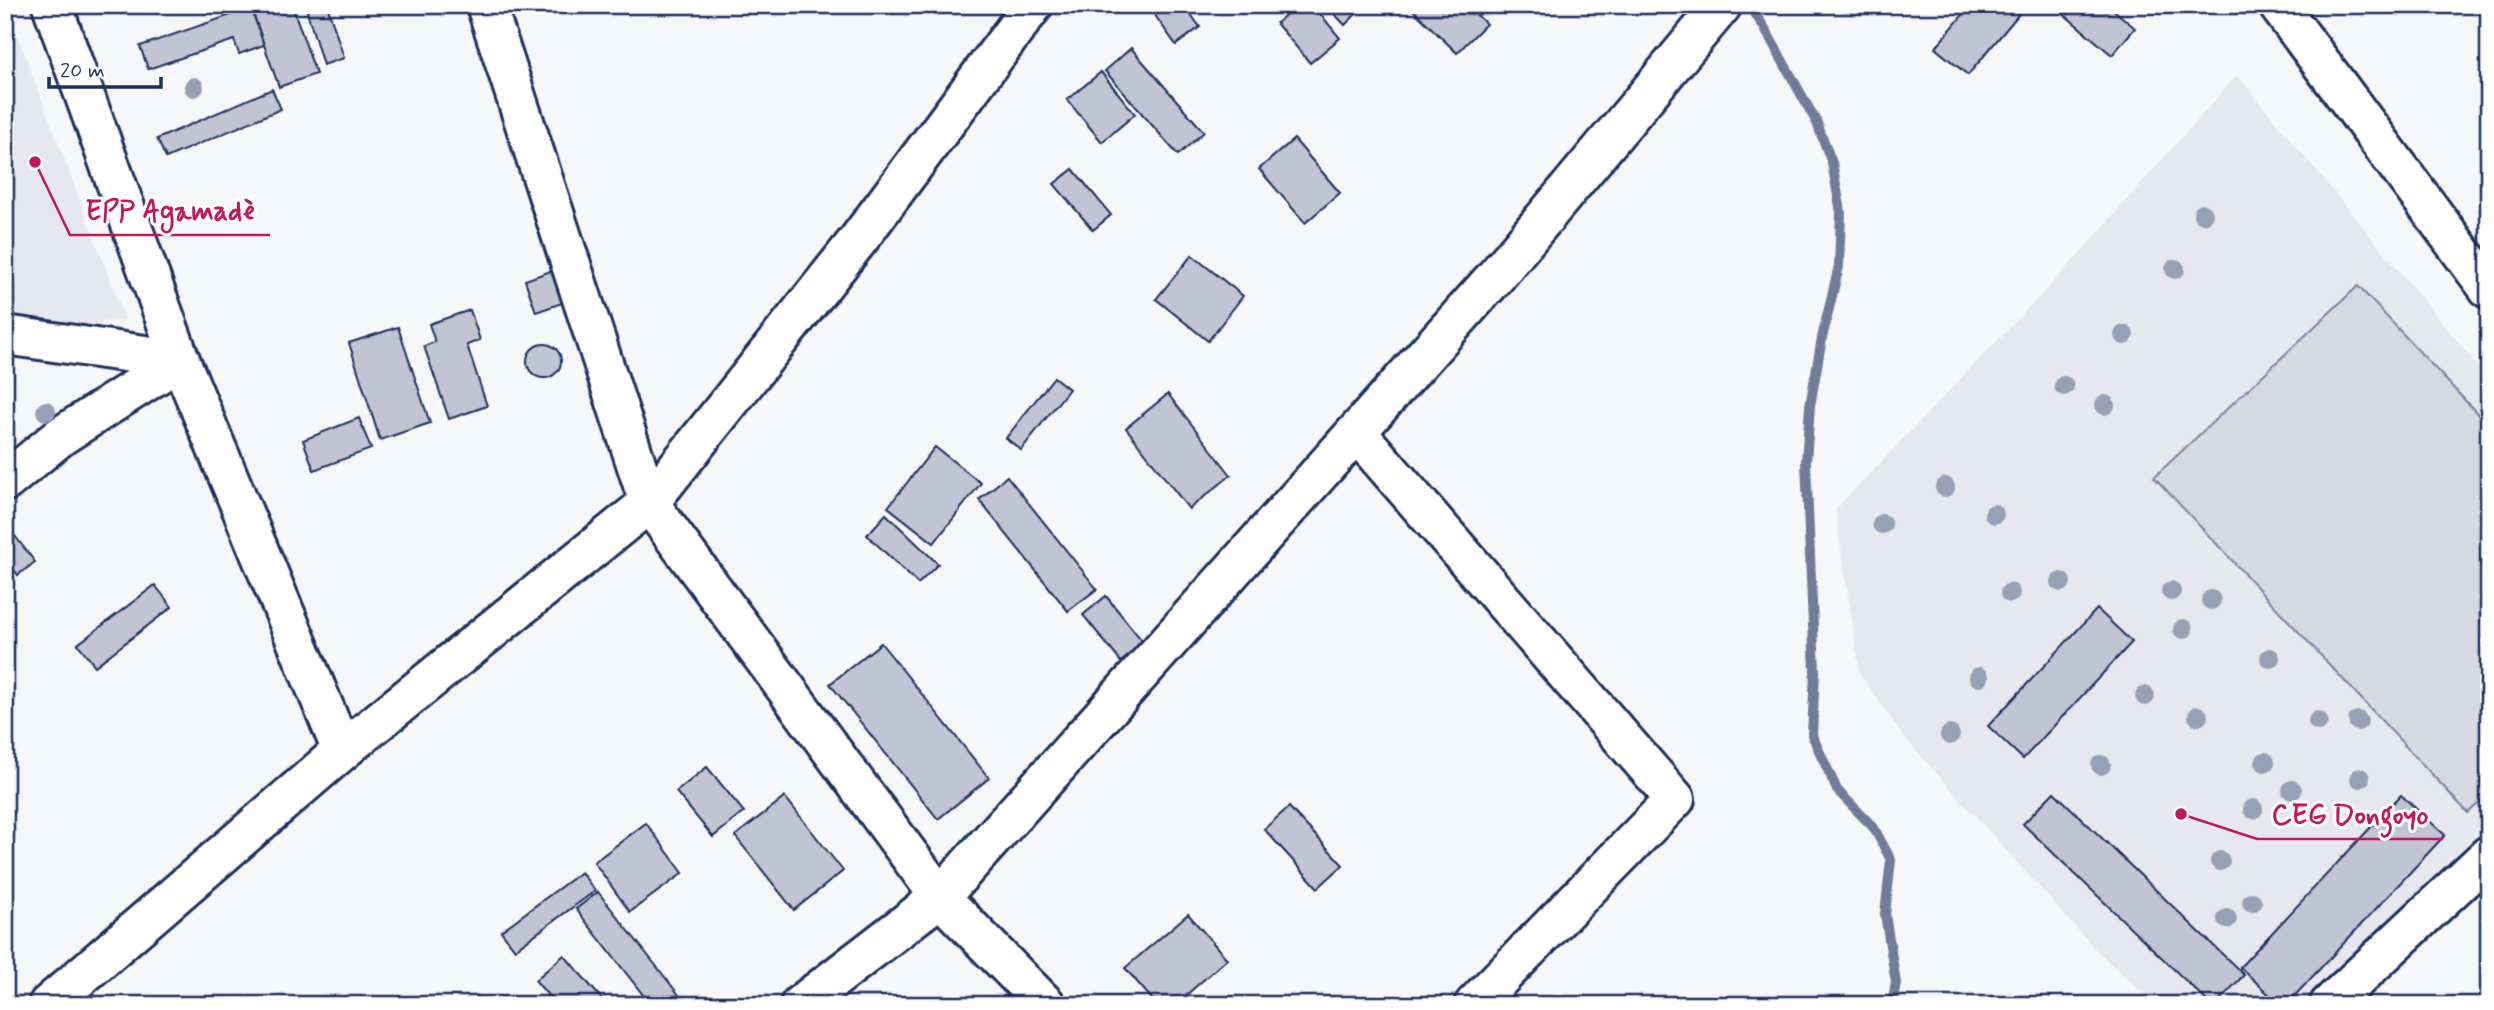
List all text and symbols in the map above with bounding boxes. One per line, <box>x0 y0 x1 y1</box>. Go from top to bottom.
scale bar <box>49 46 161 90</box>
text: 20 m <box>60 57 105 85</box>
callout: EPP Agamadè <box>70 186 270 235</box>
text: EPP Agamadè <box>86 194 255 234</box>
callout: CEG Dongoyo <box>2257 790 2443 839</box>
text: CEG Dongoyo <box>2272 798 2428 838</box>

